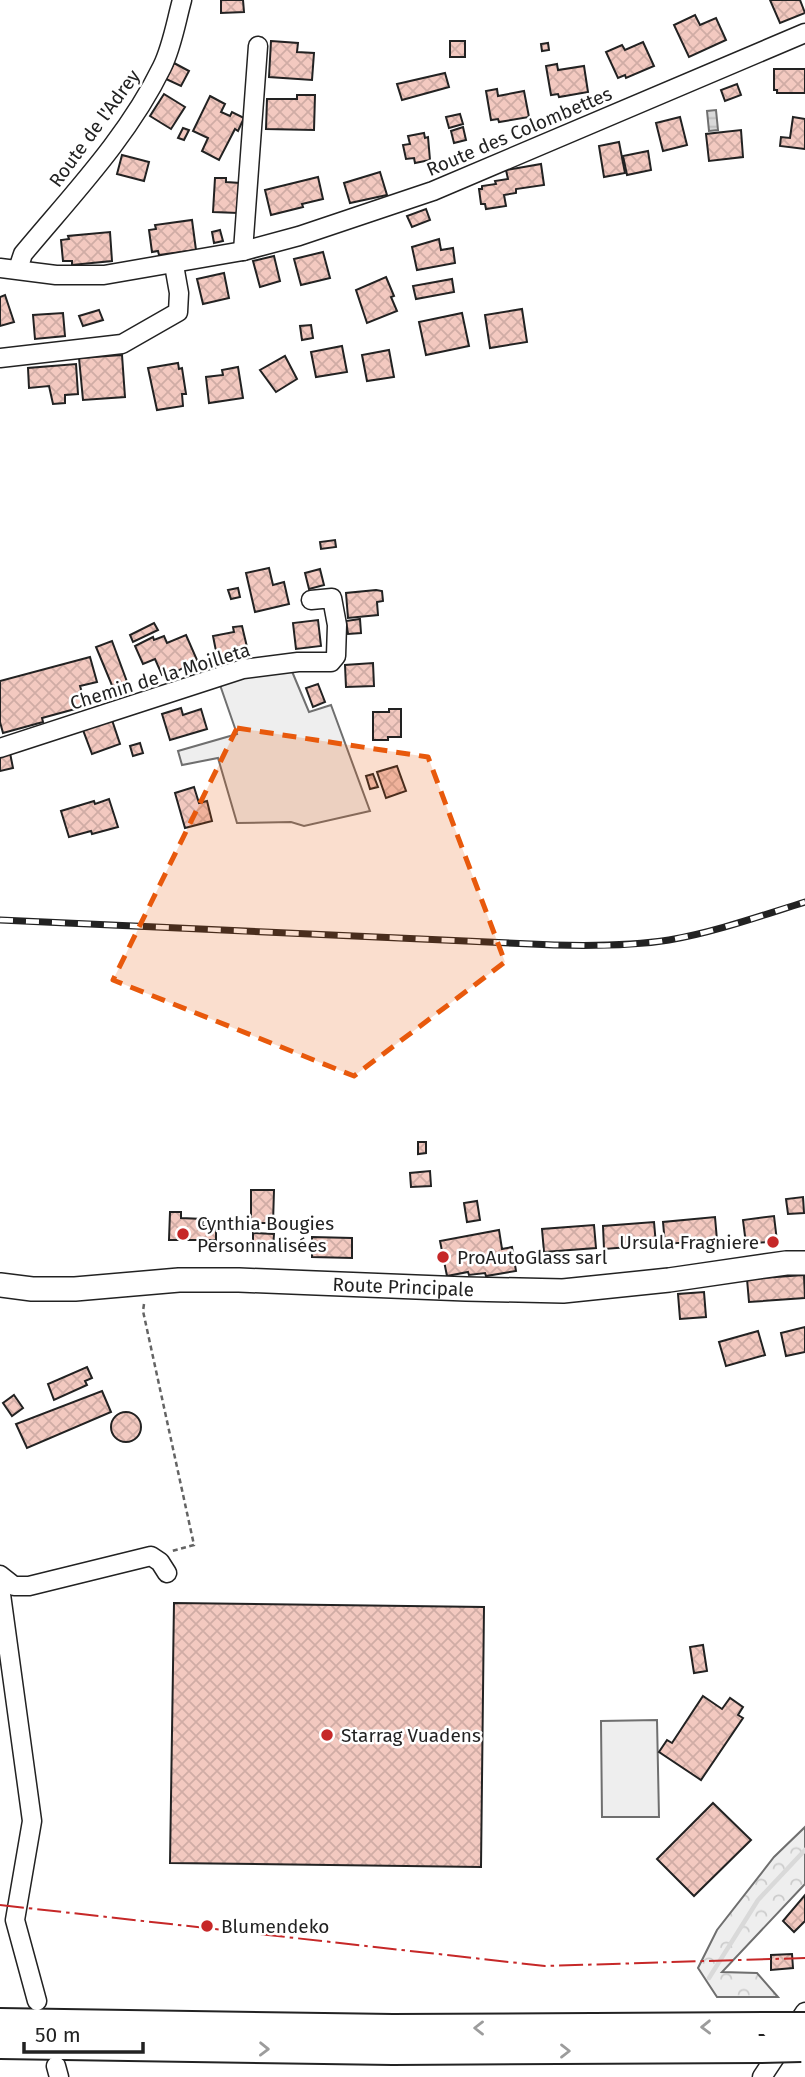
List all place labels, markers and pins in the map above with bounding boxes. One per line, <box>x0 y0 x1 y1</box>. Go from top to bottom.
place label: Cynthia Bougies Personnalisées <box>197 1212 334 1257</box>
marker: Cynthia Bougies Personnalisées <box>175 1226 191 1242</box>
place label: Ursula Fragniere <box>619 1231 759 1254</box>
marker: Ursula Fragniere <box>765 1234 781 1250</box>
place label: ProAutoGlass sarl <box>457 1246 608 1269</box>
marker: ProAutoGlass sarl <box>435 1249 451 1265</box>
place label: Starrag Vuadens <box>341 1724 481 1747</box>
marker: Starrag Vuadens <box>319 1727 335 1743</box>
place label: Blumendeko <box>221 1915 329 1938</box>
marker: Blumendeko <box>199 1918 215 1934</box>

